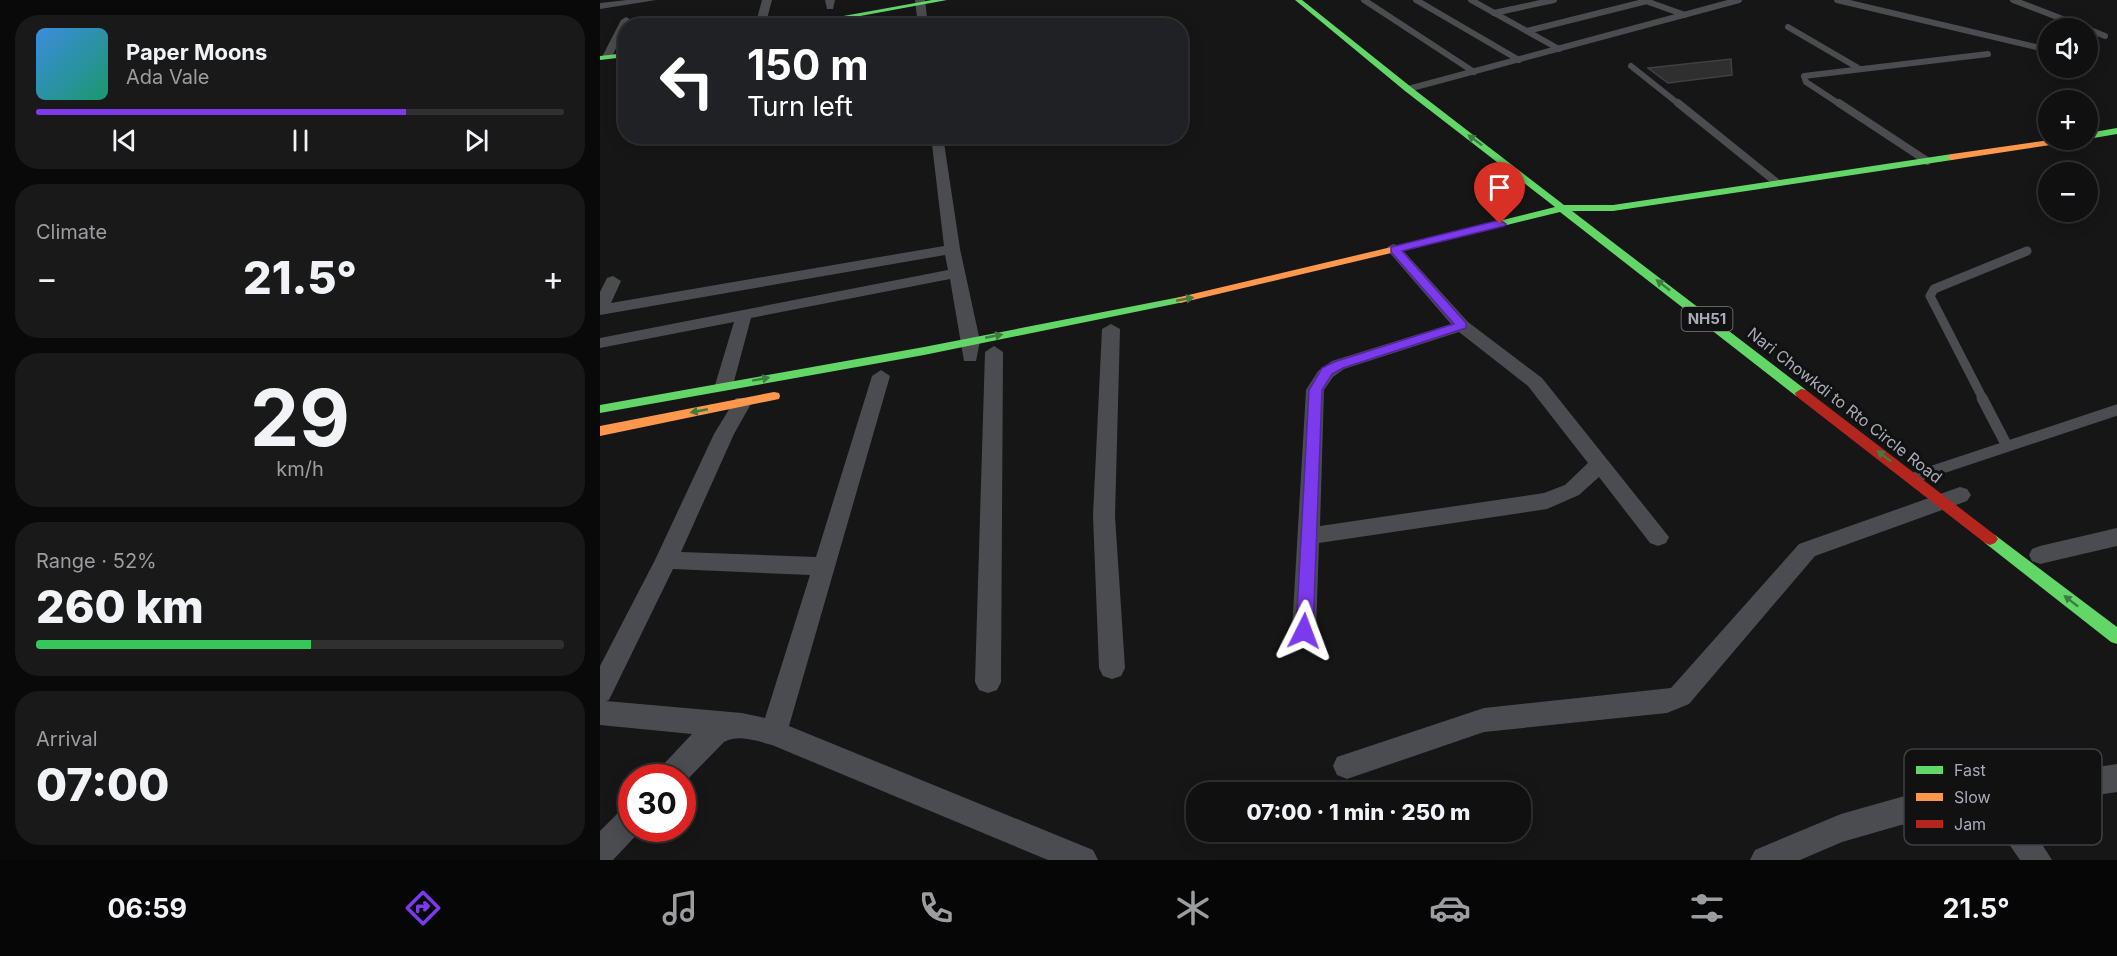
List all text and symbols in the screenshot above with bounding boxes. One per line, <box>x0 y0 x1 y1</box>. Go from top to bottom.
map controls <box>2038 18 2098 222</box>
button: sound <box>2038 18 2098 78</box>
text: Paper Moons <box>126 39 267 65</box>
text: 150 m <box>747 39 869 90</box>
icon: left <box>648 42 726 120</box>
text: Ada Vale <box>126 65 209 89</box>
text: Turn left <box>747 90 853 123</box>
button: + <box>2038 90 2098 150</box>
icon: previous <box>108 124 141 157</box>
icon: pause <box>284 124 317 157</box>
icon: next <box>460 124 493 157</box>
one-way arrow <box>1468 135 1483 147</box>
pin <box>1474 162 1525 224</box>
button: − <box>2038 162 2098 222</box>
icon: arrive <box>1483 171 1516 204</box>
text: Climate <box>36 220 107 244</box>
text: 21.5° <box>243 250 357 305</box>
text: − <box>36 258 58 298</box>
text: + <box>542 258 564 298</box>
one-way arrow <box>1656 279 1671 291</box>
one-way arrow <box>1176 294 1195 303</box>
road number: NH51 <box>1682 307 1732 331</box>
street label: Nari Chowkdi to Rto Circle Road <box>1744 323 1946 487</box>
one-way arrow <box>984 331 1003 340</box>
text: 29 <box>250 370 350 465</box>
one-way arrow <box>751 374 770 383</box>
one-way arrow <box>689 407 708 416</box>
one-way arrow <box>1876 451 1891 463</box>
text: km/h <box>276 457 324 481</box>
text: Range · 52% <box>36 549 157 573</box>
text: 260 km <box>36 579 204 634</box>
one-way arrow <box>2063 595 2079 608</box>
position arrow <box>1272 599 1336 663</box>
text: Arrival <box>36 727 98 751</box>
legend <box>1904 749 2102 845</box>
text: 07:00 <box>36 757 169 812</box>
text: Fast <box>1954 760 1986 780</box>
speed limit sign: 30 <box>618 764 696 842</box>
text: Slow <box>1954 787 1991 807</box>
text: 07:00 · 1 min · 250 m <box>1247 799 1470 825</box>
text: Jam <box>1954 814 1986 834</box>
icon: directions <box>402 887 444 929</box>
icon: music <box>659 887 701 929</box>
icon: phone <box>915 887 957 929</box>
icon: climate <box>1172 887 1214 929</box>
icon: car <box>1429 887 1471 929</box>
icon: filters <box>1686 887 1728 929</box>
text: 06:59 <box>107 892 187 925</box>
text: 21.5° <box>1943 892 2010 925</box>

